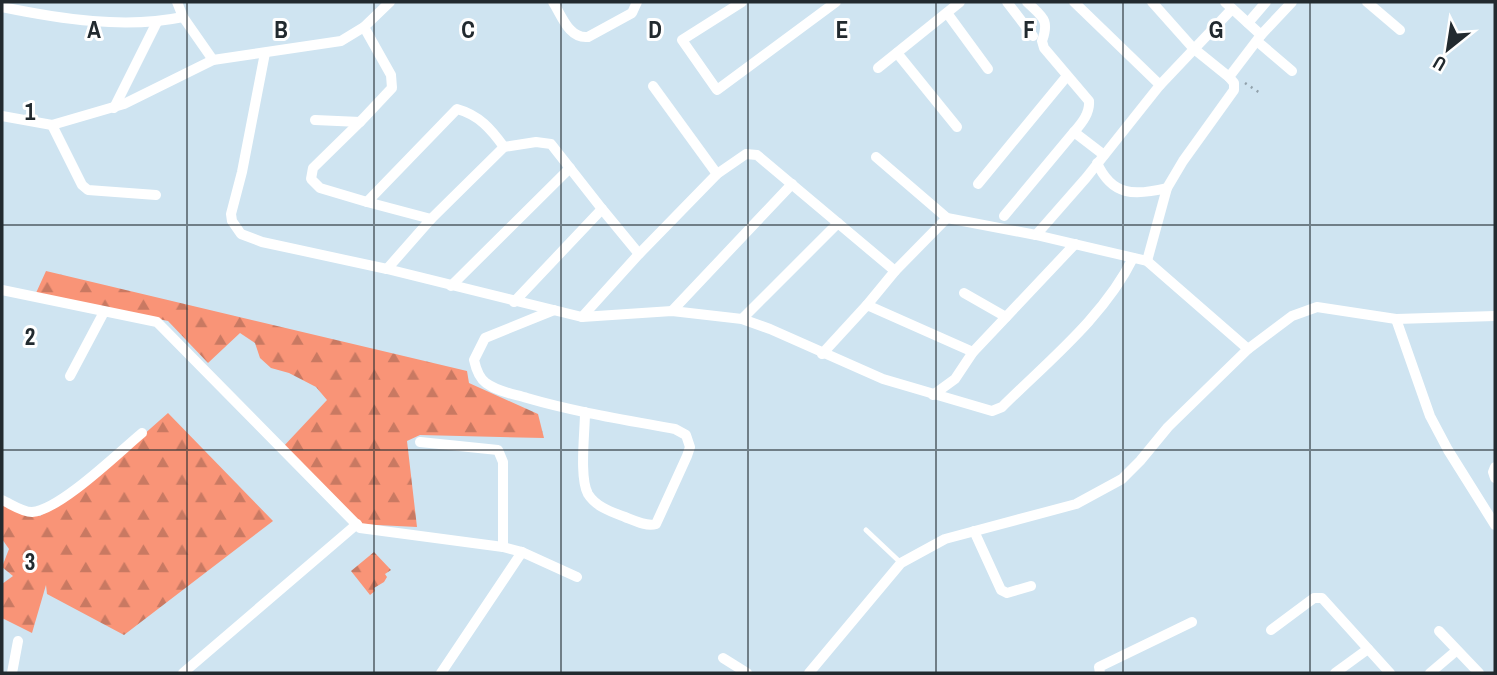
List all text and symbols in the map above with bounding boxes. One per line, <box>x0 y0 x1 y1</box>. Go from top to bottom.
text: A <box>87 14 101 45</box>
text: B <box>274 14 288 45</box>
text: C <box>461 14 475 45</box>
text: D <box>648 14 662 45</box>
text: E <box>836 14 848 45</box>
text: F <box>1023 14 1035 45</box>
text: G <box>1209 14 1223 45</box>
north arrow <box>1413 14 1483 84</box>
text: U <box>1428 50 1451 78</box>
text: 1 <box>25 96 36 127</box>
text: 2 <box>25 321 35 352</box>
text: 3 <box>25 546 35 577</box>

